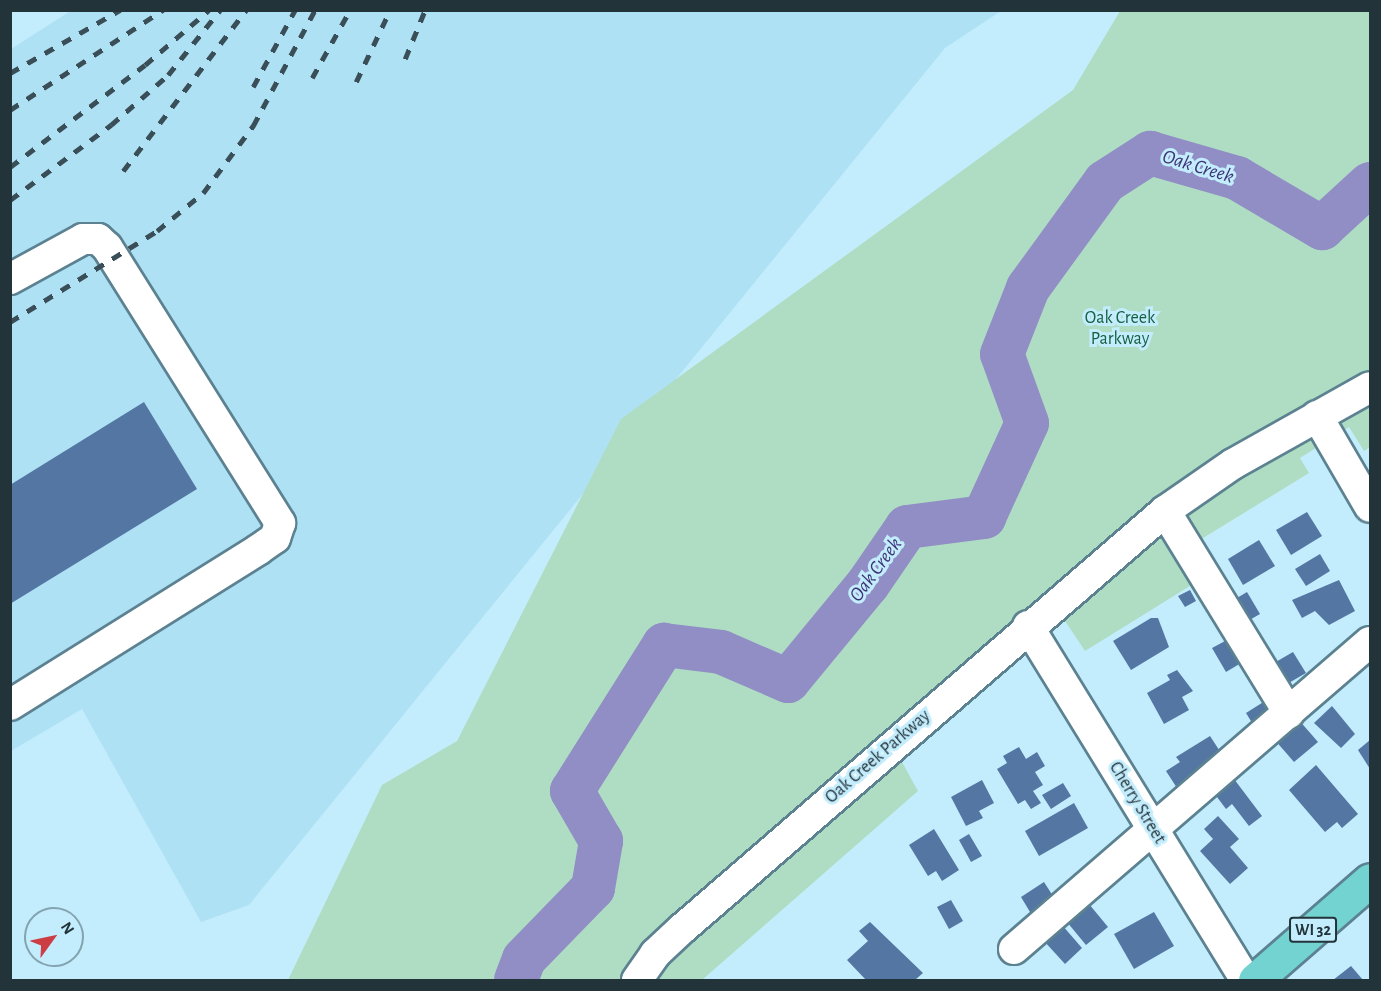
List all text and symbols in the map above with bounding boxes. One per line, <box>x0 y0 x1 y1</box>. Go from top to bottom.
water label: Oak Creek <box>1159 145 1237 189</box>
park label: Oak Creek Parkway <box>1085 308 1155 350</box>
water label: Oak Creek <box>845 533 907 607</box>
street label: Oak Creek Parkway <box>821 705 935 809</box>
street label: Cherry Street <box>1104 758 1170 848</box>
north arrow <box>24 907 84 967</box>
road number: WI 32 <box>1289 917 1337 943</box>
text: N <box>58 919 77 937</box>

